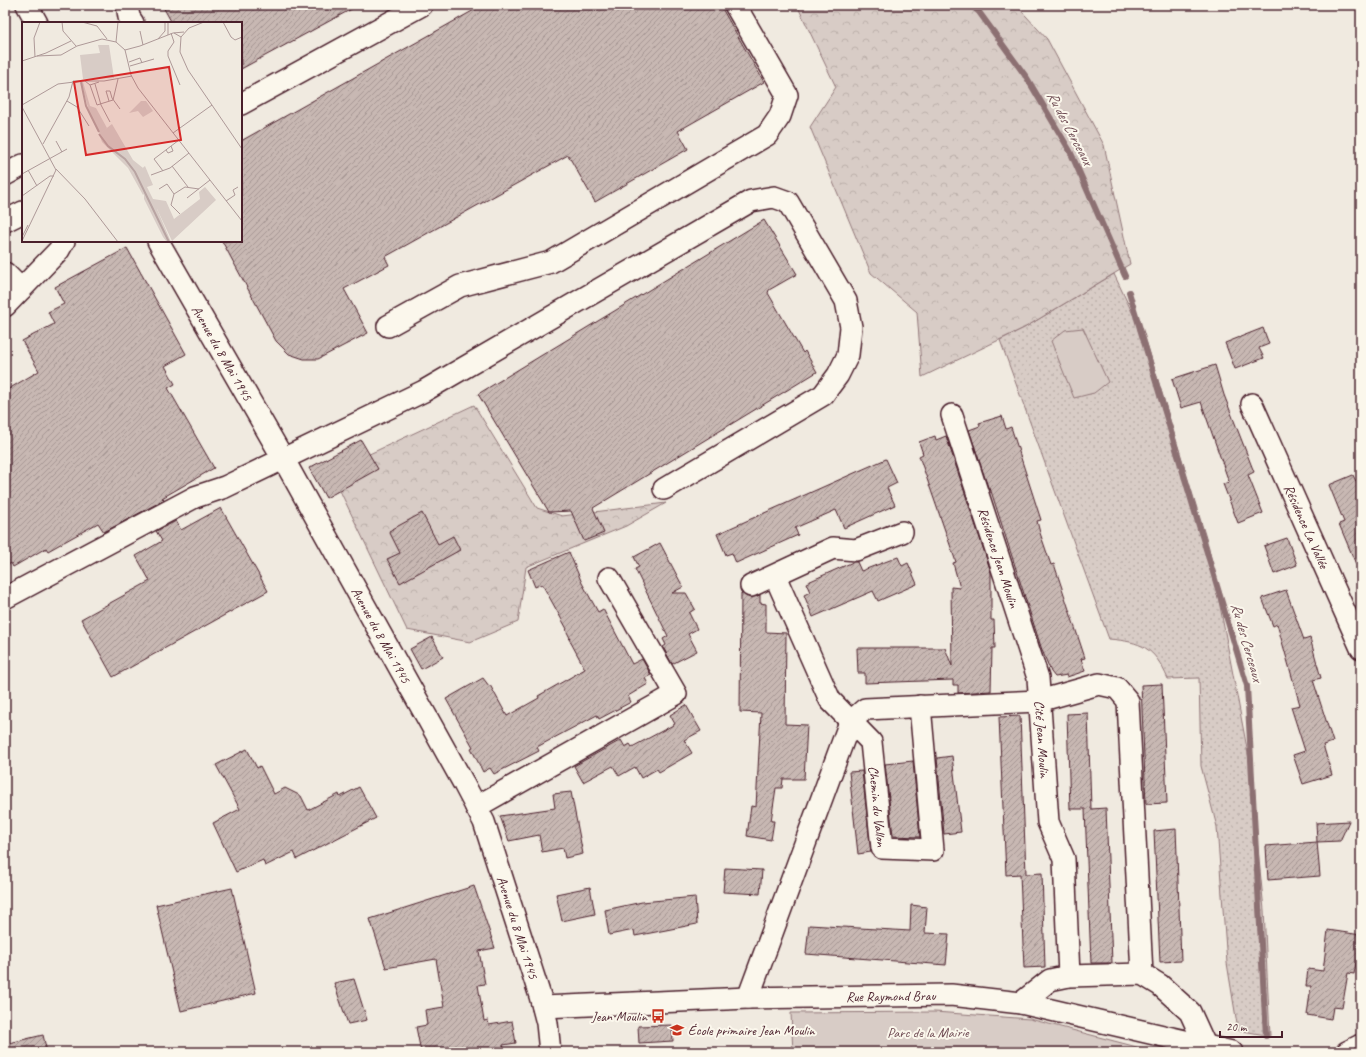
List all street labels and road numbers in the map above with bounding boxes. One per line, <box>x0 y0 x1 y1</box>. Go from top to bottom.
street label: Avenue du 8 Mai 1945 <box>188 302 256 404</box>
street label: Résidence La Vallée <box>1280 482 1333 572</box>
street label: Résidence Jean Moulin <box>974 505 1023 611</box>
street label: Avenue du 8 Mai 1945 <box>347 585 415 687</box>
street label: Cité Jean Moulin <box>1031 700 1053 779</box>
street label: Chemin du Vallon <box>865 765 890 848</box>
street label: Avenue du 8 Mai 1945 <box>493 874 542 982</box>
street label: Rue Raymond Brau <box>846 987 937 1006</box>

